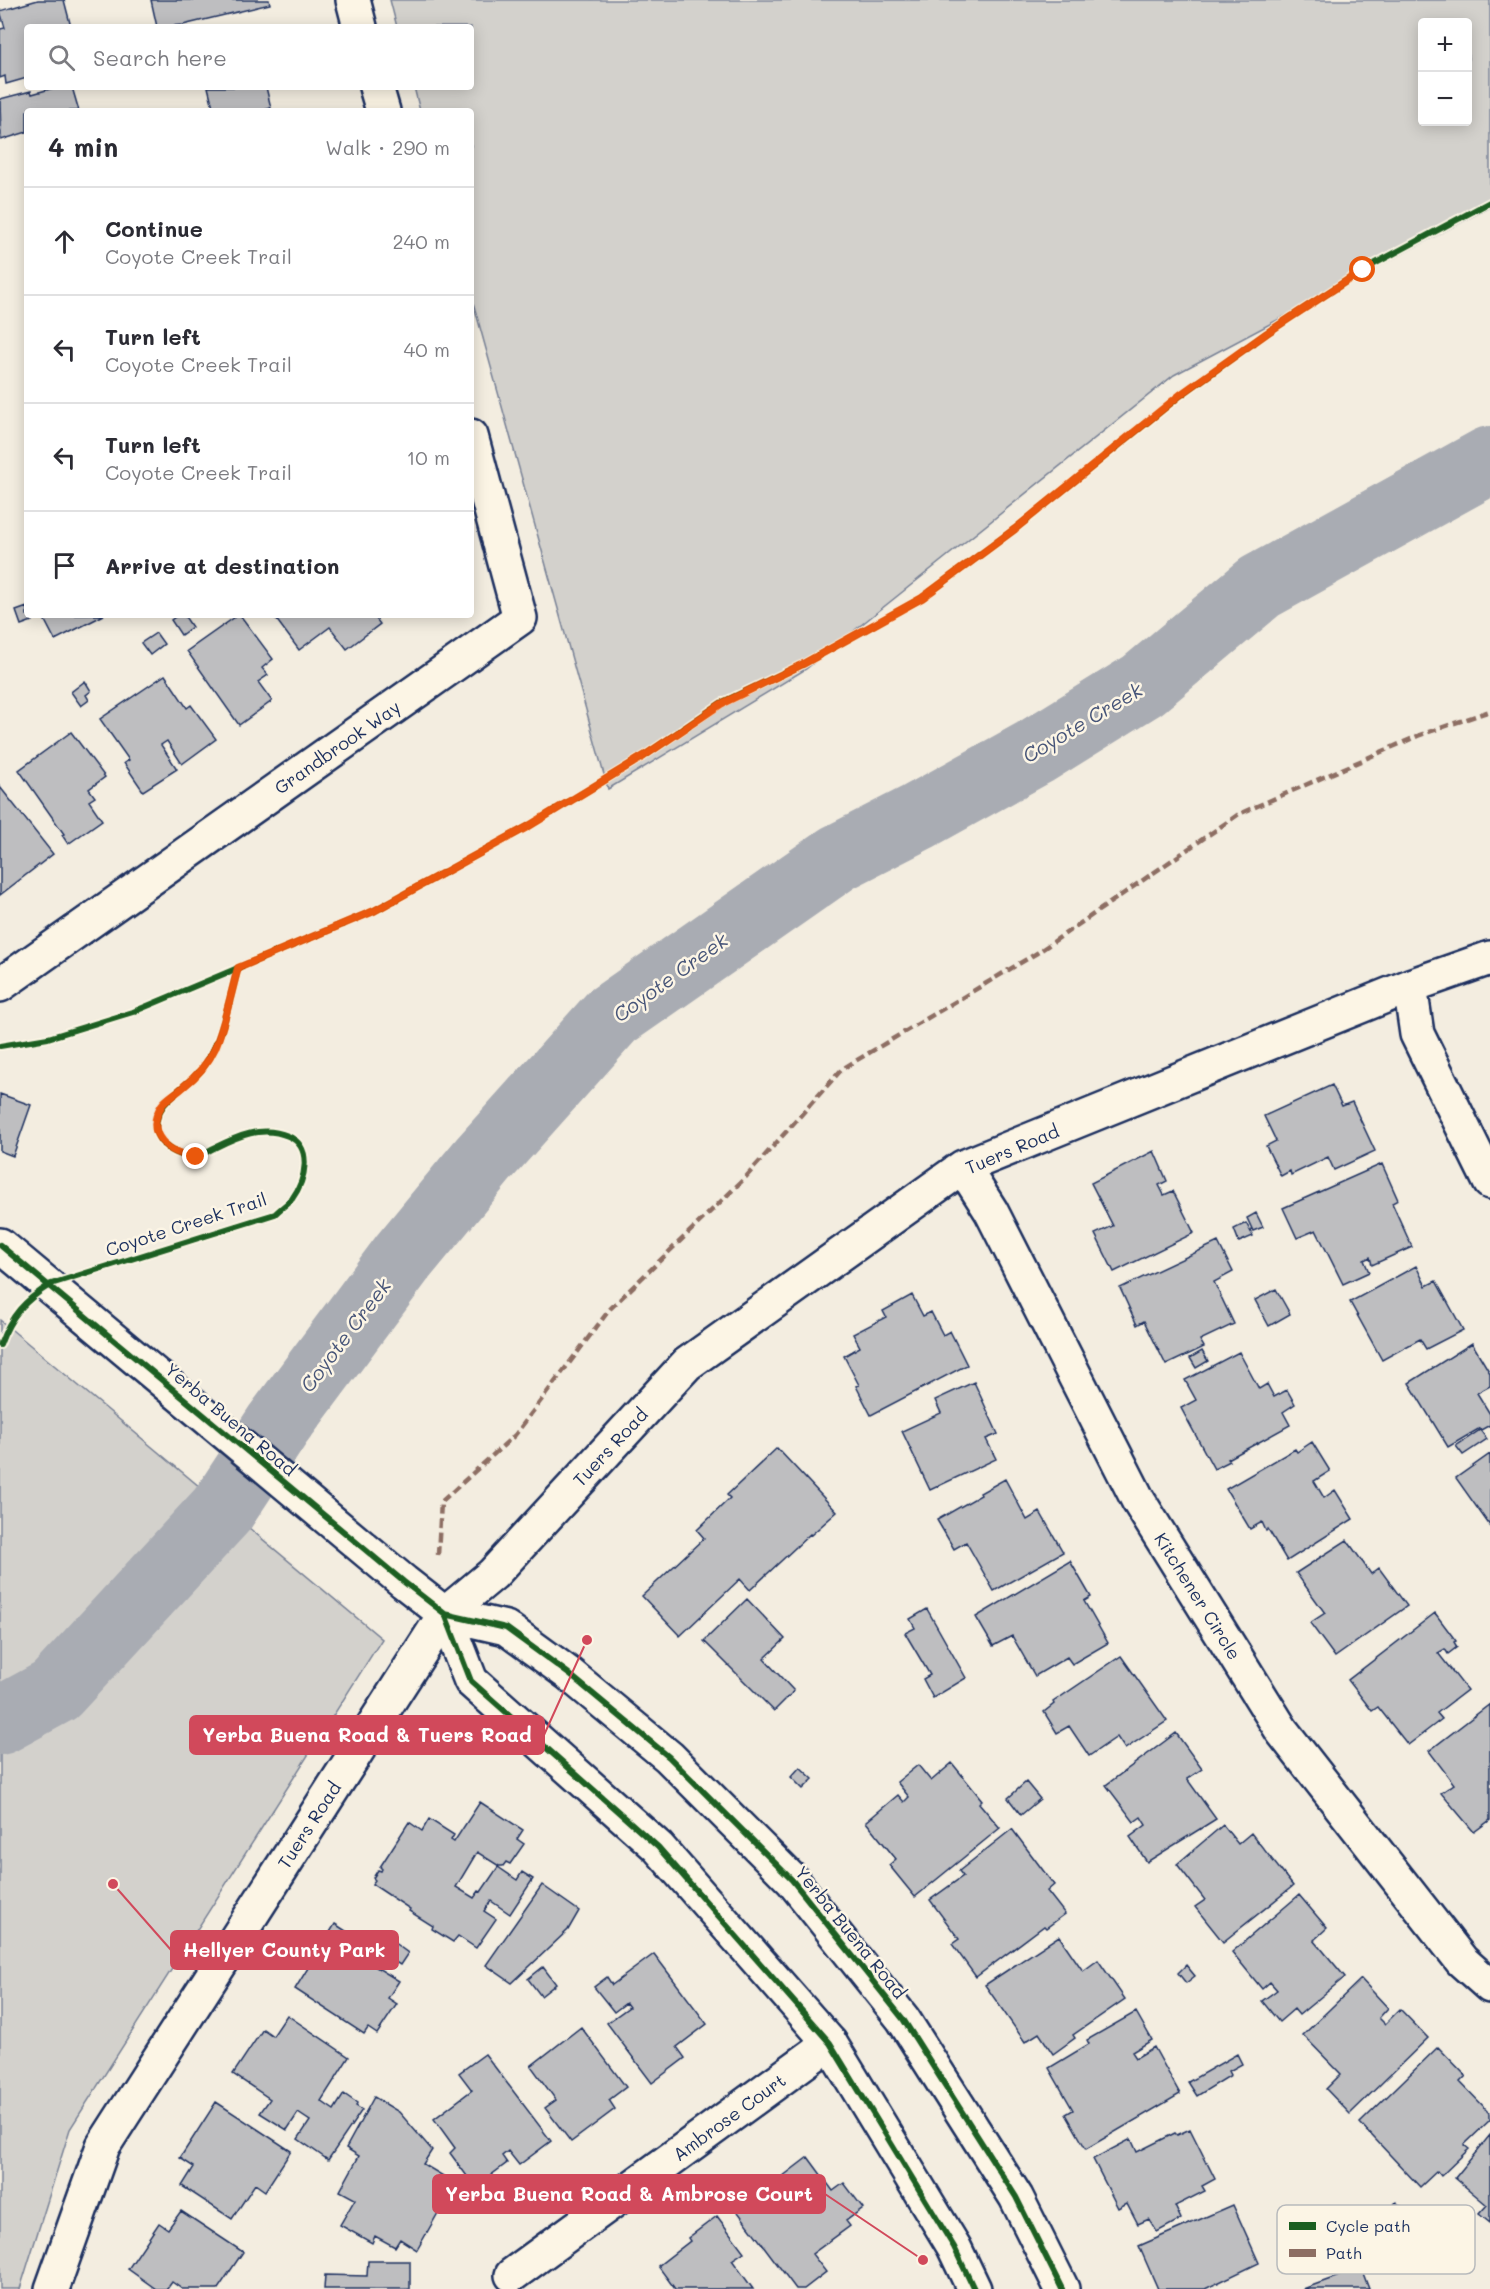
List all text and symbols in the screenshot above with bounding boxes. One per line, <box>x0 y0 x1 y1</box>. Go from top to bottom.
map controls <box>1418 18 1472 126</box>
button: + <box>1418 18 1472 72</box>
search box <box>24 24 474 90</box>
icon: search <box>45 41 78 74</box>
text: Search here <box>93 43 227 72</box>
button: − <box>1418 72 1472 126</box>
text: 4 min <box>48 130 118 164</box>
text: Walk · 290 m <box>325 134 450 160</box>
text: Continue <box>105 214 203 243</box>
icon: ahead <box>48 225 81 258</box>
text: 240 m <box>392 228 450 254</box>
text: Coyote Creek Trail <box>105 243 292 269</box>
route start <box>1349 256 1375 282</box>
text: Turn left <box>105 322 201 351</box>
icon: left <box>48 333 81 366</box>
text: 40 m <box>404 336 450 362</box>
text: Coyote Creek Trail <box>105 351 292 377</box>
text: Turn left <box>105 430 201 459</box>
icon: left <box>48 441 81 474</box>
text: 10 m <box>406 444 450 470</box>
text: Coyote Creek Trail <box>105 459 292 485</box>
icon: arrive <box>48 549 81 582</box>
text: Arrive at destination <box>105 551 340 580</box>
water label: Coyote Creek <box>1017 676 1147 768</box>
street label: Grandbrook Way <box>269 695 405 799</box>
water label: Coyote Creek <box>607 926 733 1027</box>
street label: Tuers Road <box>962 1119 1062 1179</box>
route end <box>182 1143 208 1169</box>
street label: Coyote Creek Trail <box>102 1187 270 1261</box>
water label: Coyote Creek <box>294 1273 396 1397</box>
street label: Yerba Buena Road <box>160 1357 302 1481</box>
street label: Tuers Road <box>567 1402 653 1492</box>
street label: Kitchener Circle <box>1149 1528 1247 1664</box>
callout: Yerba Buena Road & Tuers Road <box>190 1716 544 1754</box>
text: Yerba Buena Road & Tuers Road <box>202 1721 532 1747</box>
street label: Tuers Road <box>272 1777 346 1873</box>
street label: Yerba Buena Road <box>790 1861 912 2003</box>
callout: Hellyer County Park <box>171 1931 398 1969</box>
text: Hellyer County Park <box>182 1936 386 1962</box>
street label: Ambrose Court <box>668 2068 790 2166</box>
callout: Yerba Buena Road & Ambrose Court <box>433 2175 825 2213</box>
text: Yerba Buena Road & Ambrose Court <box>445 2180 813 2206</box>
legend <box>1277 2205 1475 2274</box>
text: Cycle path <box>1326 2215 1410 2236</box>
text: Path <box>1326 2242 1362 2263</box>

